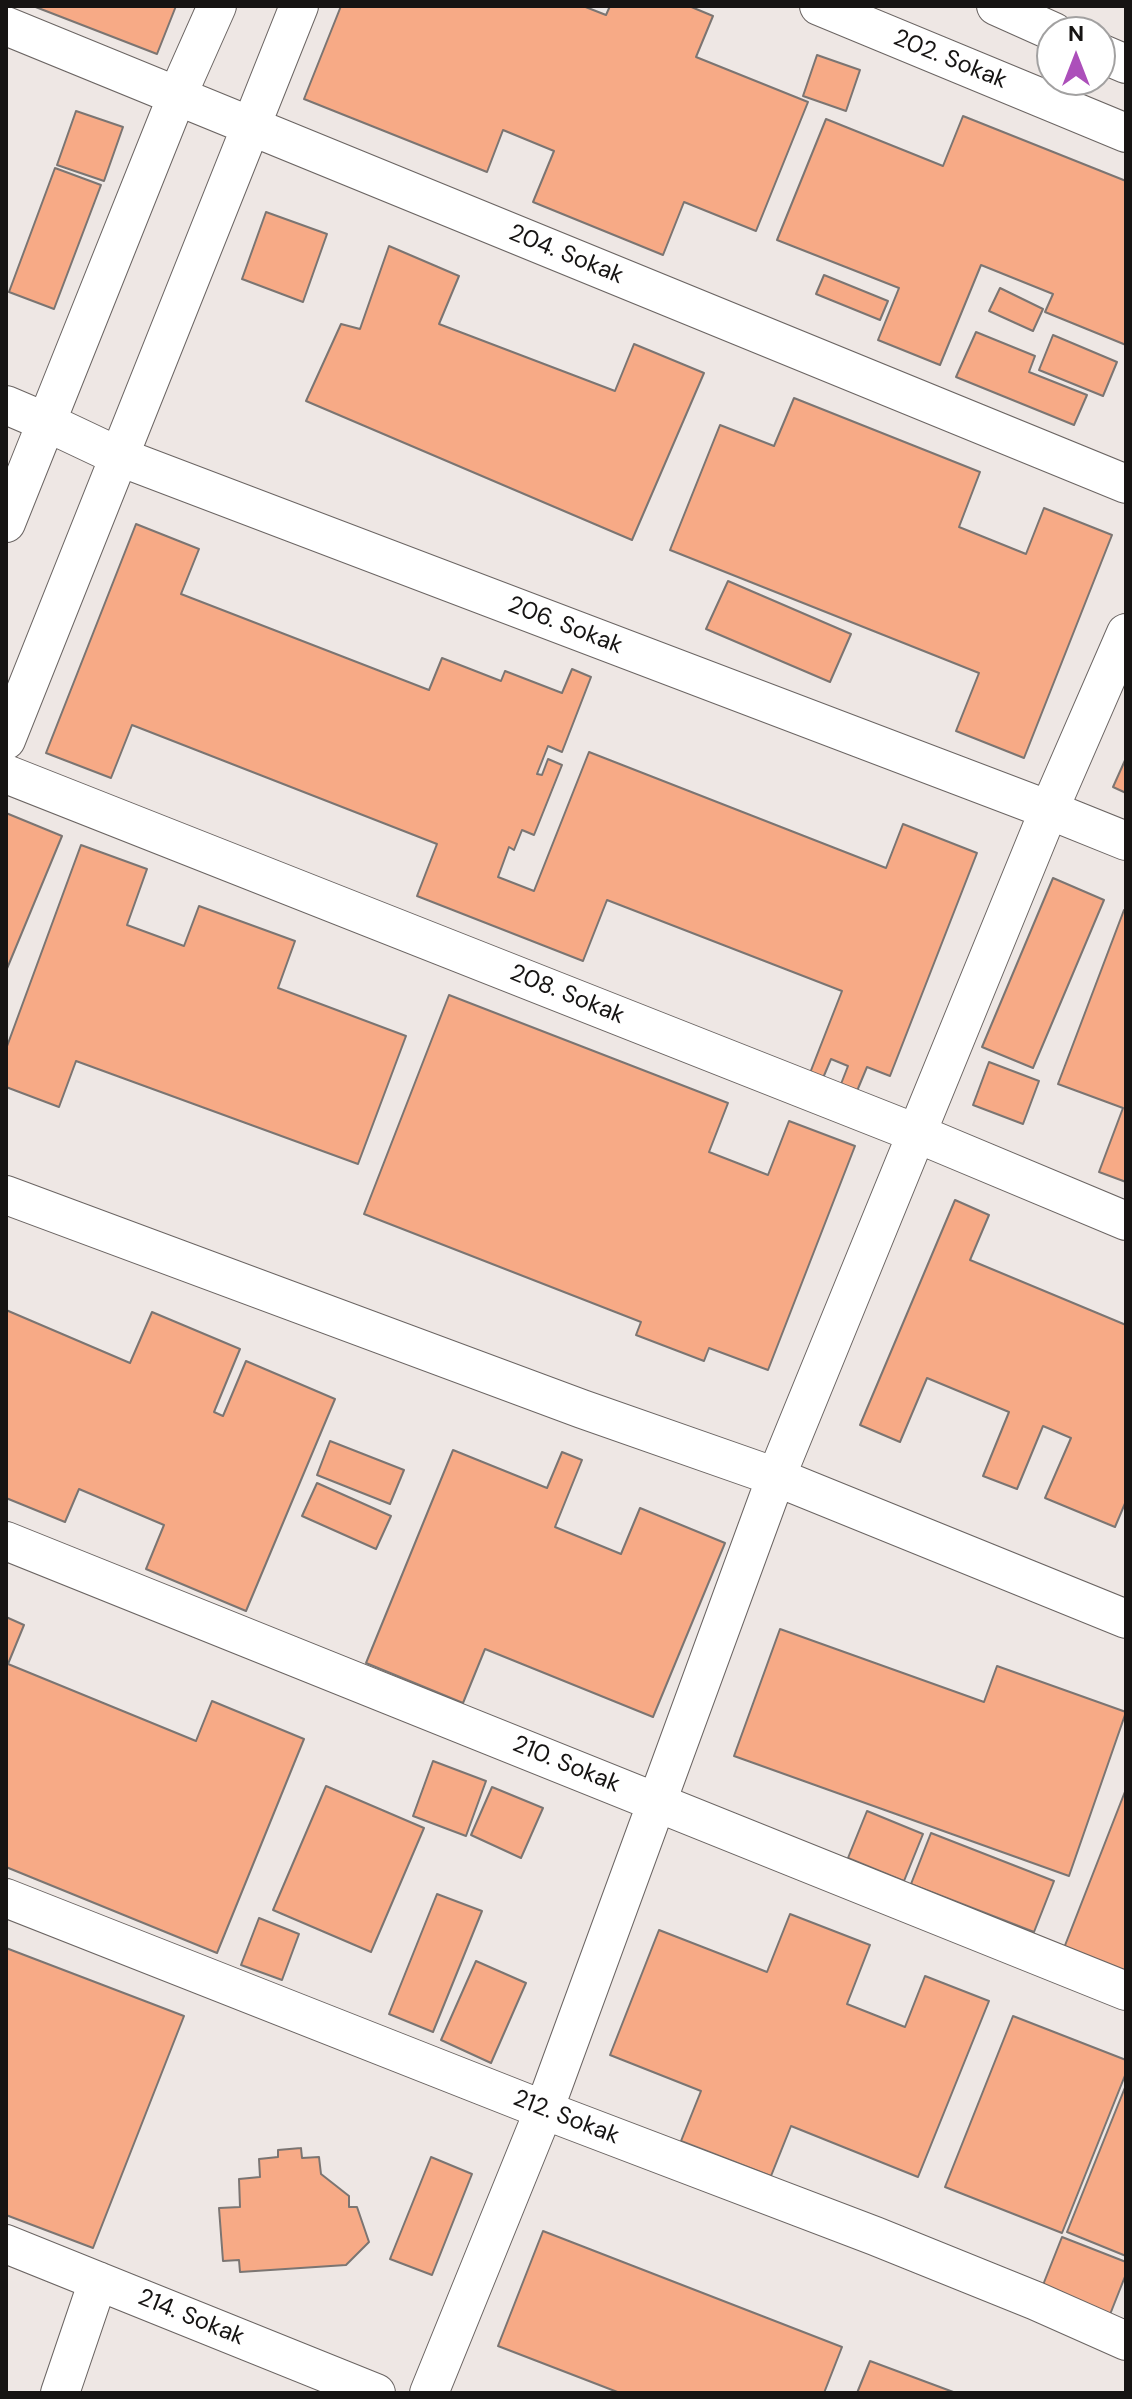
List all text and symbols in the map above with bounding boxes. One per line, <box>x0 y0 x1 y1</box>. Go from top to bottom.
north arrow <box>1036 16 1116 96</box>
text: N <box>1068 19 1084 48</box>
street label: 202. Sokak <box>889 24 1011 96</box>
street label: 204. Sokak <box>505 219 627 291</box>
street label: 206. Sokak <box>504 591 626 661</box>
street label: 208. Sokak <box>505 959 629 1031</box>
street label: 210. Sokak <box>508 1730 624 1800</box>
street label: 212. Sokak <box>509 2085 623 2151</box>
street label: 214. Sokak <box>134 2284 248 2352</box>

